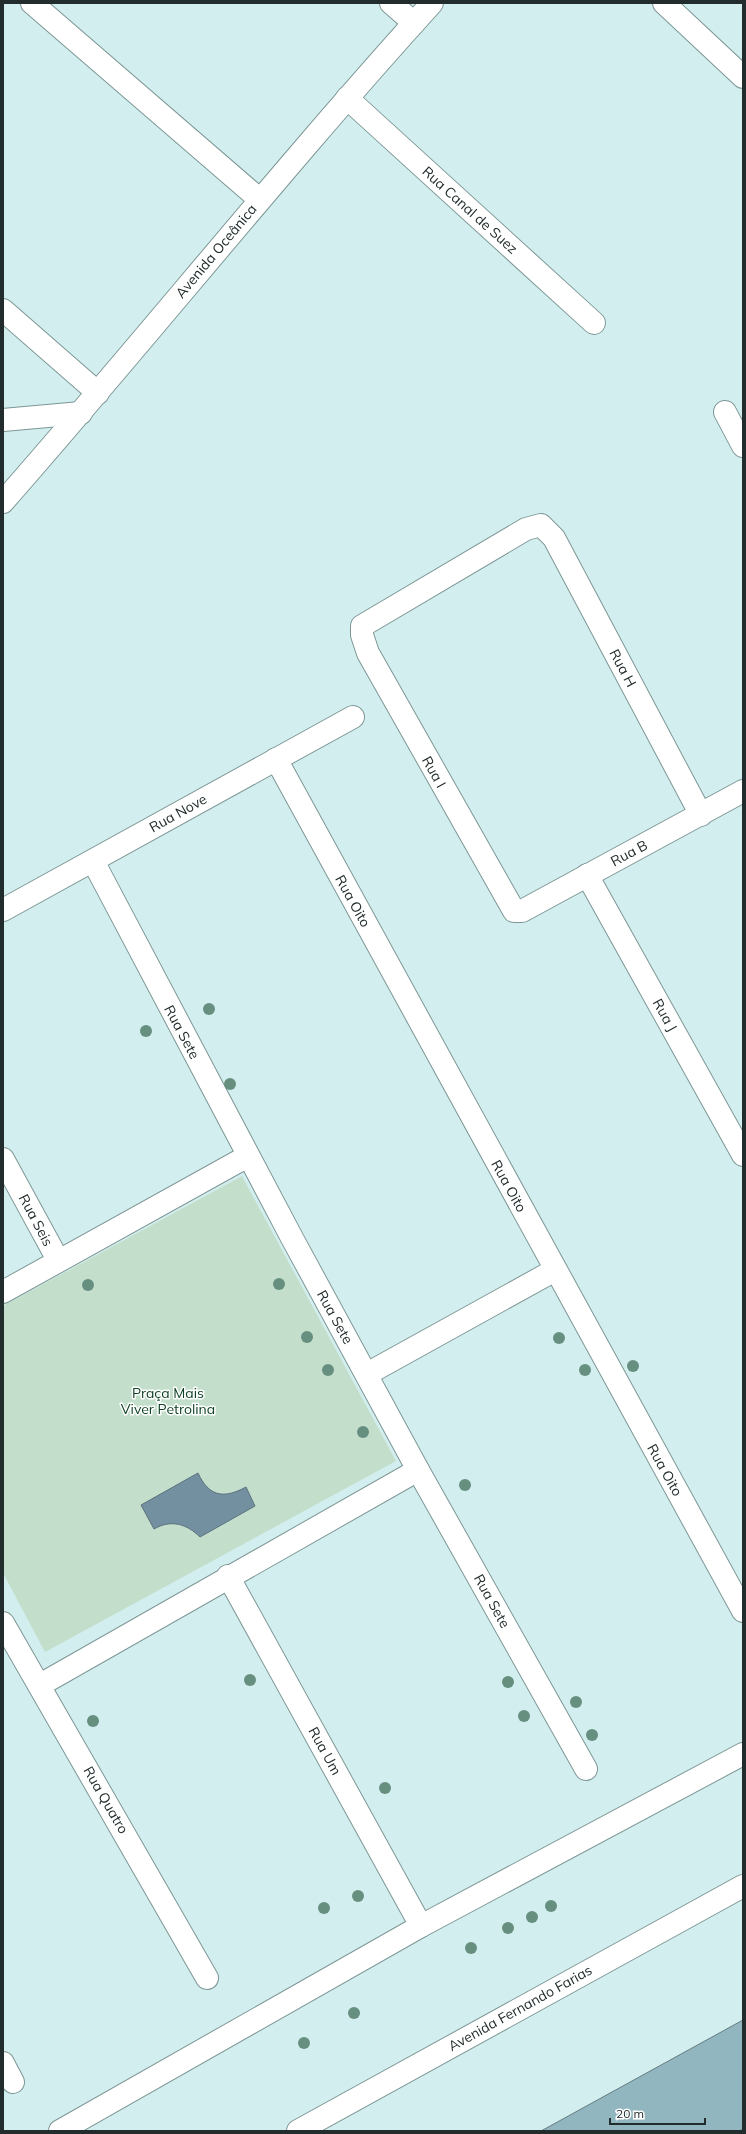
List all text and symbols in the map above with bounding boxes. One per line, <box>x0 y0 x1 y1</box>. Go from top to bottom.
street label: Rua Canal de Suez <box>418 162 522 258</box>
street label: Avenida Oceânica <box>171 200 261 302</box>
street label: Rua H <box>606 646 640 690</box>
street label: Rua I <box>418 753 450 791</box>
street label: Rua Nove <box>146 790 210 836</box>
street label: Rua B <box>607 836 651 870</box>
street label: Rua Oito <box>331 872 375 930</box>
street label: Rua J <box>649 996 681 1034</box>
street label: Rua Sete <box>160 1002 204 1062</box>
street label: Rua Oito <box>487 1157 531 1215</box>
street label: Rua Seis <box>15 1191 57 1249</box>
street label: Rua Sete <box>313 1287 357 1347</box>
park label: Praça Mais Viver Petrolina <box>121 1384 215 1418</box>
street label: Rua Oito <box>643 1441 687 1499</box>
street label: Rua Sete <box>470 1571 514 1631</box>
street label: Rua Um <box>304 1724 346 1778</box>
street label: Rua Quatro <box>79 1763 133 1837</box>
street label: Avenida Fernando Farias <box>445 1961 595 2055</box>
scale bar <box>610 2100 705 2126</box>
text: 20 m <box>616 2106 644 2121</box>

